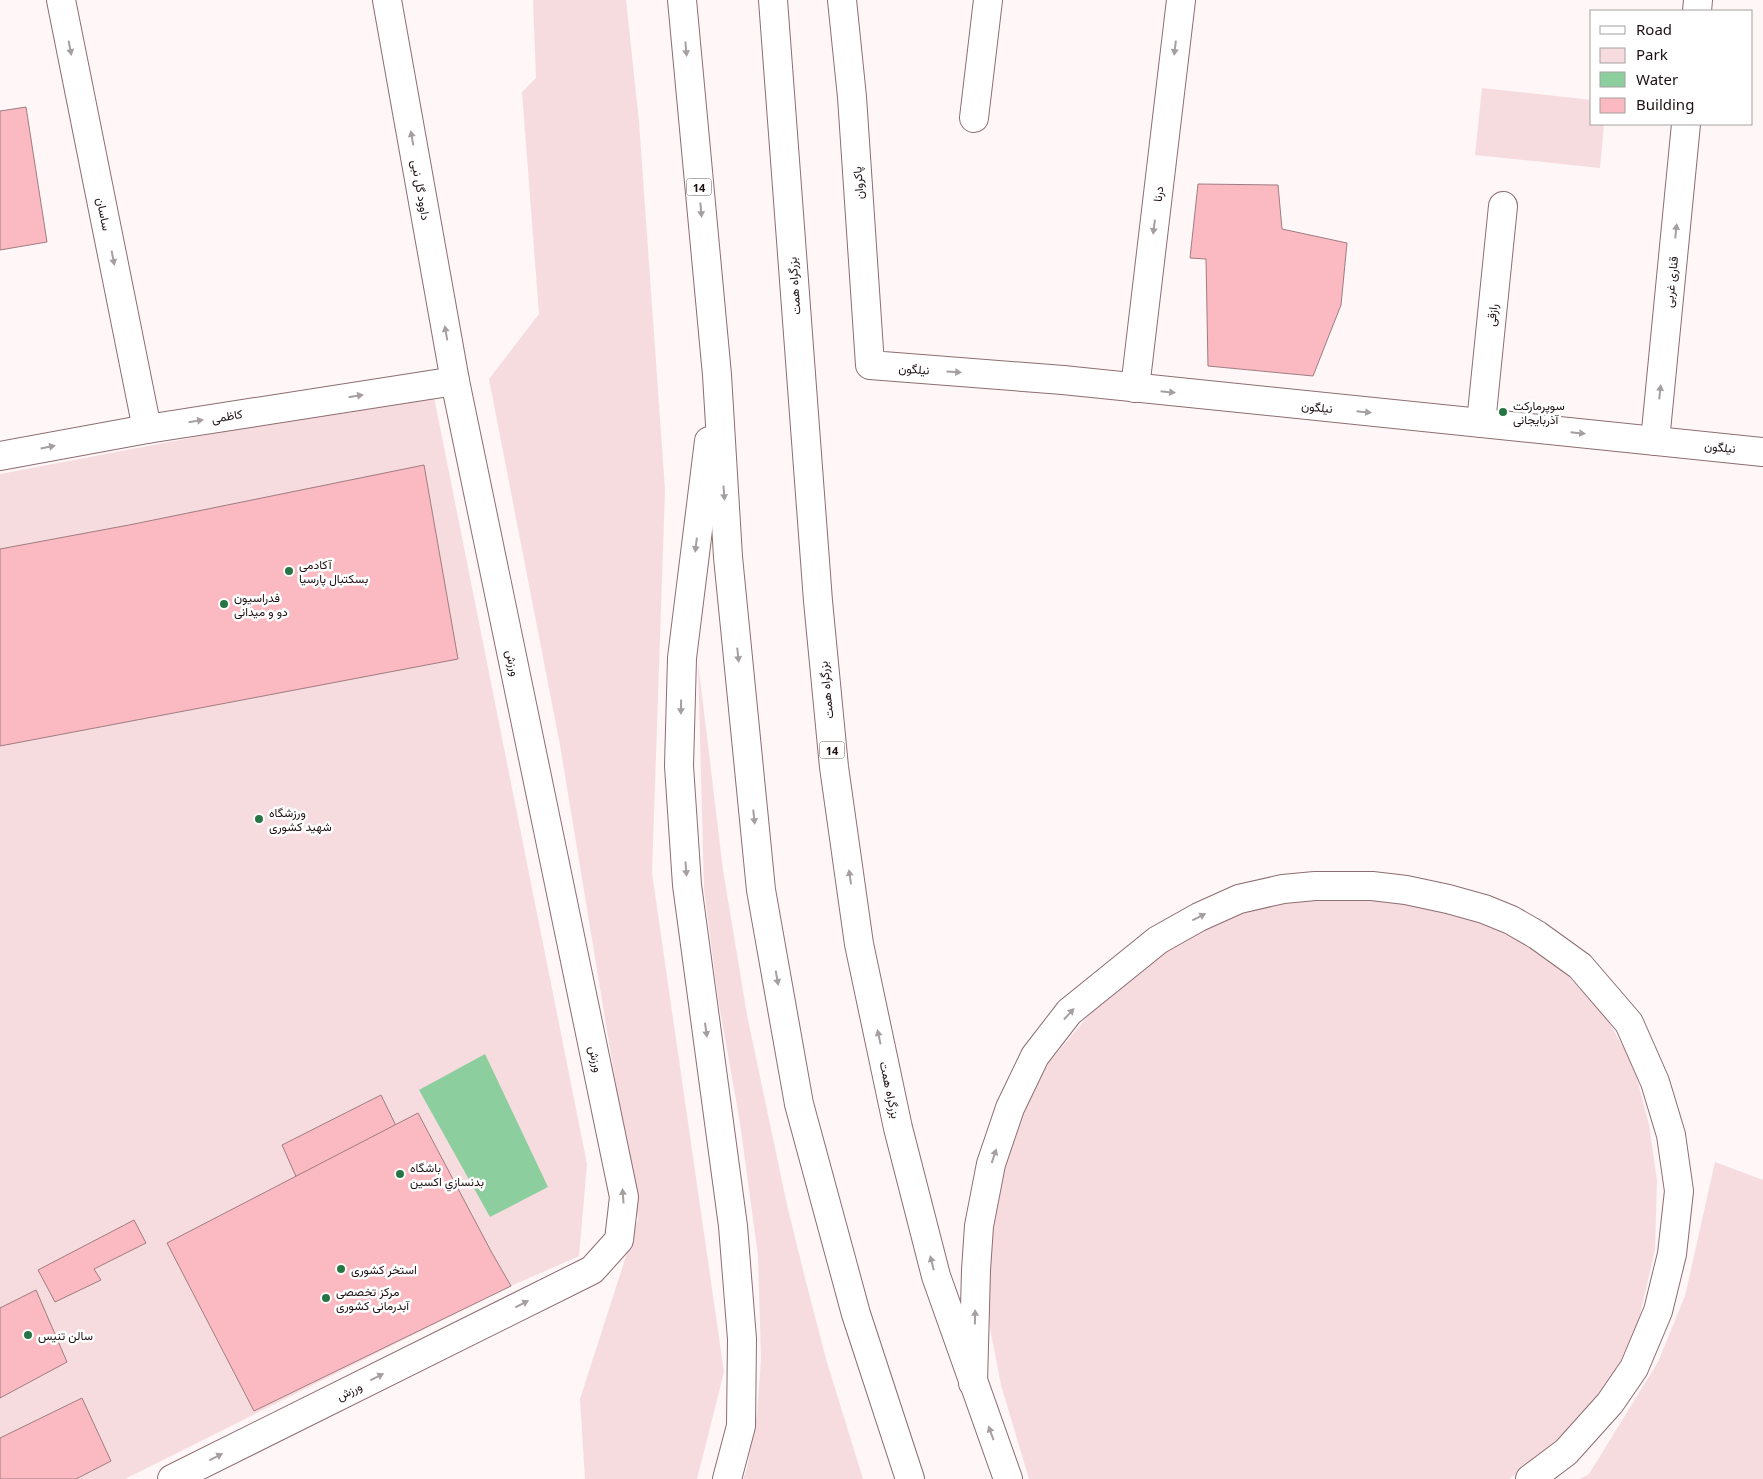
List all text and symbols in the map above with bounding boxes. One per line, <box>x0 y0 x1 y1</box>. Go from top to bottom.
legend <box>1590 10 1753 125</box>
text: Road <box>1636 19 1672 39</box>
one-way arrow <box>66 40 74 55</box>
one-way arrow <box>682 41 690 57</box>
one-way arrow <box>1171 41 1179 57</box>
text: Park <box>1636 44 1668 64</box>
text: Water <box>1636 69 1678 89</box>
text: Building <box>1636 94 1694 114</box>
one-way arrow <box>407 130 415 146</box>
street label: داوود گل نبی <box>407 158 435 222</box>
street label: پاکروان <box>848 166 868 200</box>
road number: 14 <box>686 178 712 196</box>
street label: درنا <box>1149 185 1167 203</box>
street label: ساسان <box>92 196 116 232</box>
one-way arrow <box>698 203 706 219</box>
one-way arrow <box>1150 220 1158 236</box>
one-way arrow <box>1672 222 1680 238</box>
one-way arrow <box>109 251 117 266</box>
street label: بزرگراه همت <box>783 256 805 316</box>
street label: قناری غربی <box>1660 256 1682 308</box>
street label: رازقی <box>1482 303 1502 327</box>
one-way arrow <box>442 324 450 340</box>
street label: نیلگون <box>898 359 930 379</box>
one-way arrow <box>946 368 962 376</box>
one-way arrow <box>1656 384 1664 400</box>
one-way arrow <box>1160 388 1176 396</box>
one-way arrow <box>349 392 365 400</box>
street label: نیلگون <box>1301 397 1333 417</box>
place label: سوپرمارکت آذربایجانی <box>1513 397 1565 428</box>
street label: کاظمی <box>210 405 244 427</box>
marker: سوپرمارکت آذربایجانی <box>1497 406 1509 418</box>
one-way arrow <box>1357 408 1373 416</box>
one-way arrow <box>188 417 204 425</box>
one-way arrow <box>1571 429 1587 437</box>
street label: نیلگون <box>1704 437 1736 457</box>
one-way arrow <box>40 443 56 451</box>
one-way arrow <box>721 486 729 502</box>
one-way arrow <box>692 537 700 553</box>
place label: آکادمی بسکتبال پارسیا <box>299 556 368 587</box>
marker: آکادمی بسکتبال پارسیا <box>283 565 295 577</box>
place label: فدراسیون دو و میدانی <box>234 589 288 620</box>
marker: فدراسیون دو و میدانی <box>218 598 230 610</box>
street label: ورزش <box>502 648 524 678</box>
one-way arrow <box>734 648 742 664</box>
street label: بزرگراه همت <box>815 660 837 720</box>
one-way arrow <box>677 699 685 715</box>
road number: 14 <box>820 742 844 758</box>
place label: ورزشگاه شهید کشوری <box>269 804 332 835</box>
one-way arrow <box>750 809 758 825</box>
marker: ورزشگاه شهید کشوری <box>253 813 265 825</box>
one-way arrow <box>682 861 690 877</box>
one-way arrow <box>845 869 853 885</box>
one-way arrow <box>1192 913 1206 921</box>
one-way arrow <box>773 970 781 986</box>
one-way arrow <box>1063 1008 1075 1020</box>
one-way arrow <box>702 1022 710 1038</box>
one-way arrow <box>875 1029 883 1045</box>
street label: ورزش <box>585 1044 607 1074</box>
street label: بزرگراه همت <box>876 1060 904 1120</box>
one-way arrow <box>990 1148 998 1163</box>
place label: باشگاه بدنسازي اكسين <box>410 1159 484 1192</box>
marker: باشگاه بدنسازي اكسين <box>394 1168 406 1180</box>
one-way arrow <box>618 1187 626 1203</box>
one-way arrow <box>928 1256 936 1271</box>
place label: استخر کشوری <box>351 1261 417 1278</box>
marker: استخر کشوری <box>335 1263 347 1275</box>
place label: مرکز تخصصی آبدرمانی کشوری <box>336 1283 410 1314</box>
marker: مرکز تخصصی آبدرمانی کشوری <box>320 1292 332 1304</box>
one-way arrow <box>515 1300 529 1308</box>
one-way arrow <box>971 1308 979 1324</box>
place label: سالن تنیس <box>38 1327 93 1344</box>
marker: سالن تنیس <box>22 1329 34 1341</box>
one-way arrow <box>370 1373 384 1381</box>
street label: ورزش <box>333 1377 365 1405</box>
one-way arrow <box>987 1425 995 1440</box>
one-way arrow <box>209 1453 223 1461</box>

